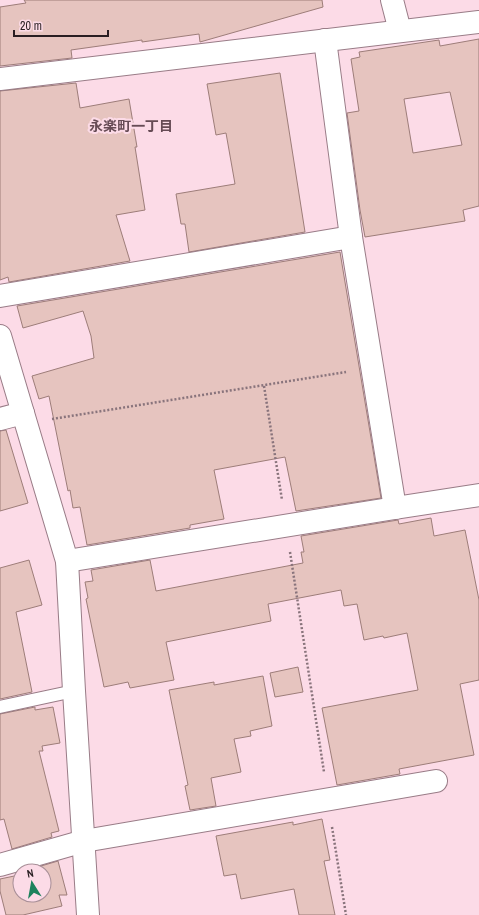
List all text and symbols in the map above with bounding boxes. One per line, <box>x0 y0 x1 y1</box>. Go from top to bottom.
scale bar <box>14 12 108 38</box>
text: 20 m <box>20 18 42 34</box>
district label: 永楽町一丁目 <box>89 117 173 135</box>
north arrow <box>12 863 52 903</box>
text: N <box>26 866 35 881</box>

